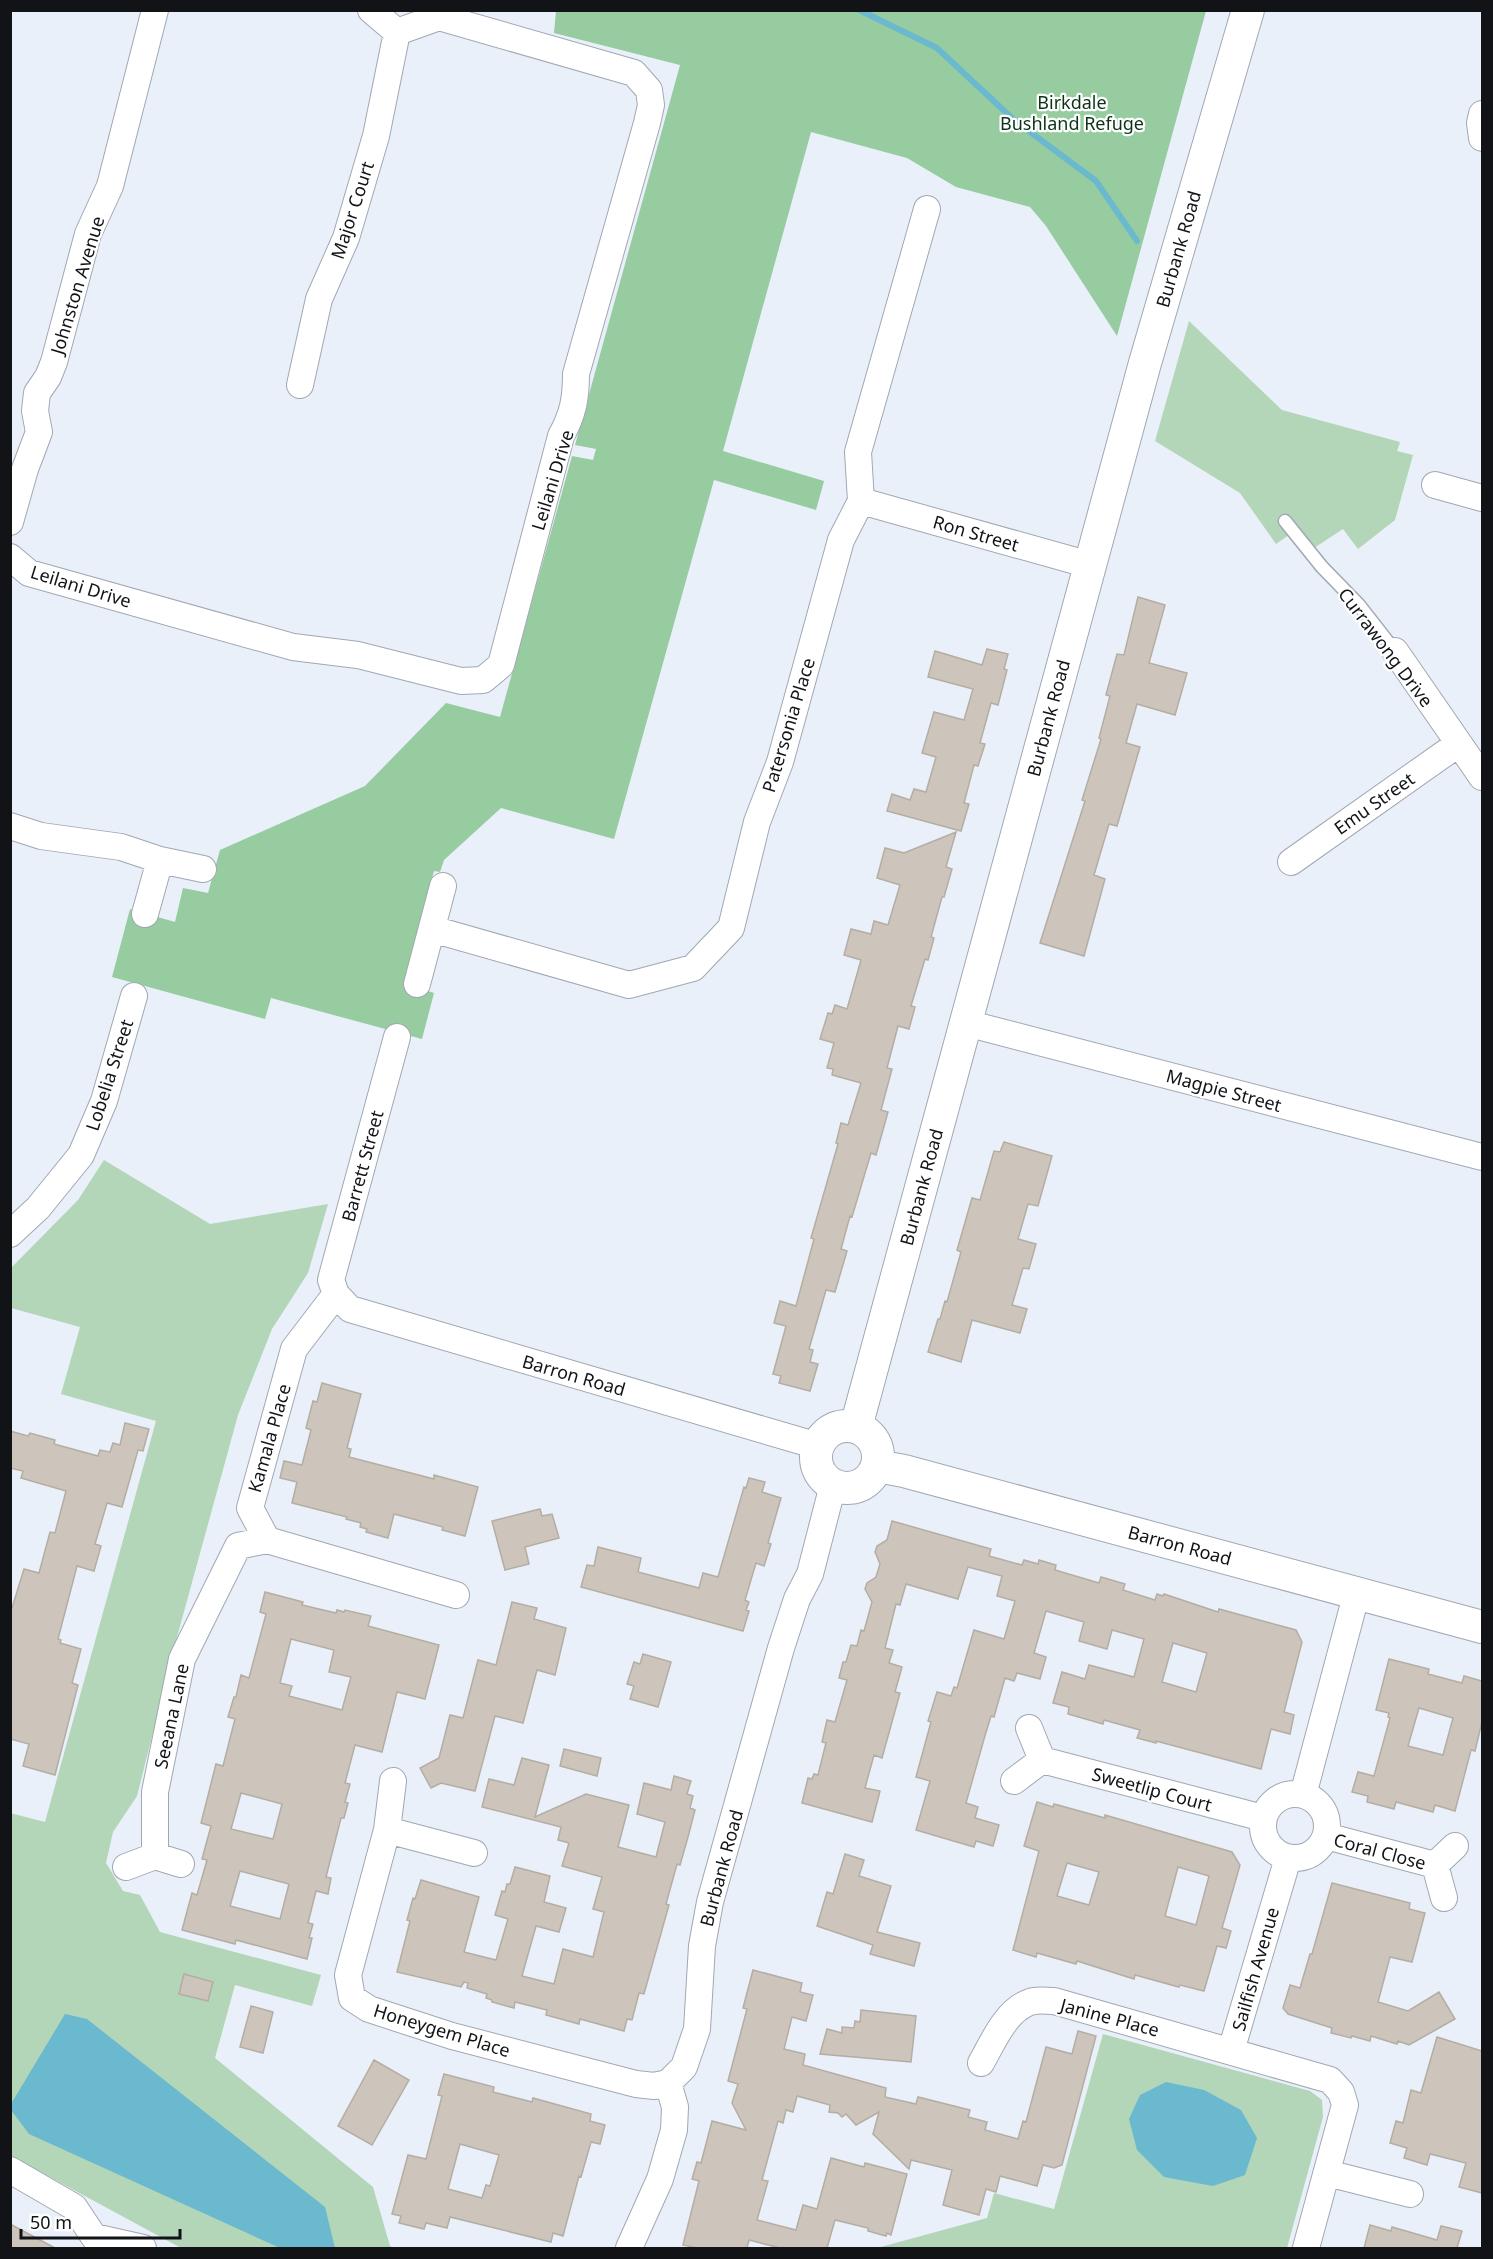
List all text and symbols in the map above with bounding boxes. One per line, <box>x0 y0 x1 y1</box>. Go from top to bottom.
park label: Birkdale Bushland Refuge <box>1000 90 1144 135</box>
street label: Major Court <box>325 158 379 262</box>
street label: Burbank Road <box>1150 188 1206 310</box>
street label: Johnston Avenue <box>44 213 109 359</box>
street label: Leilani Drive <box>525 427 579 533</box>
street label: Ron Street <box>930 509 1022 557</box>
street label: Leilani Drive <box>28 559 134 613</box>
street label: Currawong Drive <box>1333 582 1439 712</box>
street label: Patersonia Place <box>756 655 820 795</box>
street label: Burbank Road <box>1021 657 1075 779</box>
street label: Emu Street <box>1329 766 1419 839</box>
street label: Lobelia Street <box>80 1016 138 1134</box>
street label: Magpie Street <box>1164 1063 1285 1117</box>
street label: Barrett Street <box>336 1107 389 1224</box>
street label: Burbank Road <box>894 1126 948 1248</box>
street label: Barron Road <box>520 1349 628 1401</box>
street label: Kamala Place <box>242 1381 296 1495</box>
street label: Barron Road <box>1126 1520 1234 1570</box>
street label: Seeana Lane <box>148 1661 194 1771</box>
street label: Sweetlip Court <box>1089 1761 1215 1817</box>
street label: Burbank Road <box>694 1807 748 1929</box>
street label: Coral Close <box>1331 1827 1429 1875</box>
street label: Sailfish Avenue <box>1226 1904 1284 2034</box>
street label: Janine Place <box>1056 1992 1162 2042</box>
street label: Honeygem Place <box>371 1998 513 2062</box>
scale bar <box>21 2202 180 2240</box>
text: 50 m <box>30 2210 72 2234</box>

